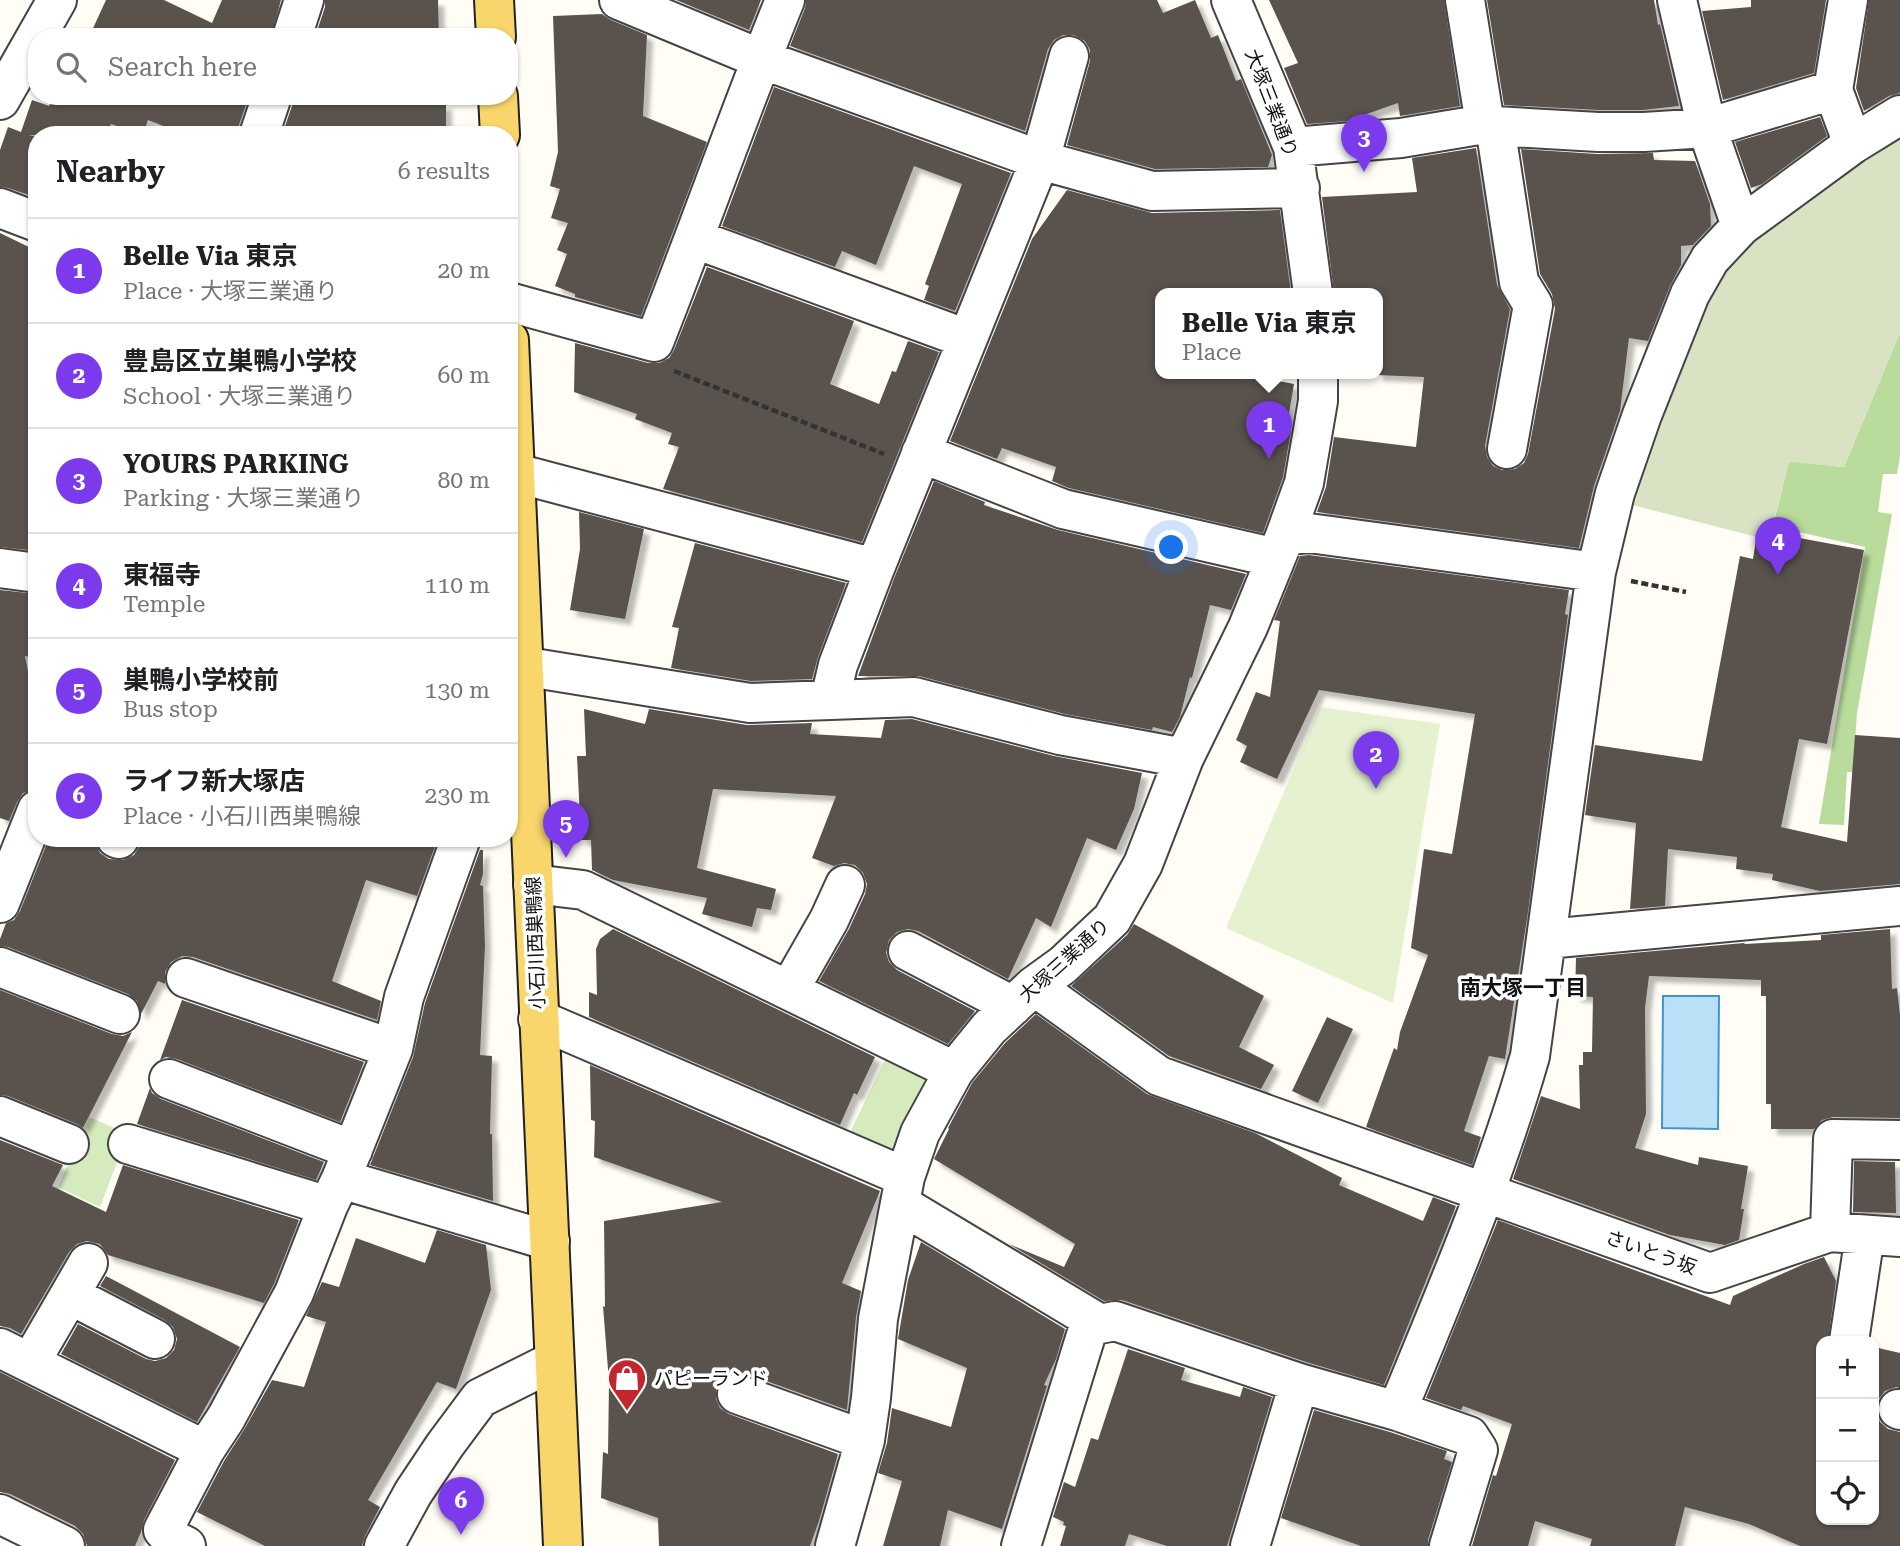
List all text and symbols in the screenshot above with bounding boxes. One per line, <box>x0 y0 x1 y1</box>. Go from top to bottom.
search box <box>28 28 518 105</box>
street label: 大塚三業通り <box>1240 46 1303 161</box>
icon: search <box>52 48 90 86</box>
text: Search here <box>108 52 257 82</box>
pin: 3 <box>1341 114 1387 172</box>
text: Nearby <box>56 154 165 189</box>
text: 6 results <box>398 158 490 185</box>
text: Belle Via 東京 <box>123 241 297 271</box>
text: 1 <box>73 257 85 284</box>
text: 20 m <box>437 257 490 284</box>
text: Place · 大塚三業通り <box>123 278 338 305</box>
popup <box>1155 288 1383 379</box>
text: Belle Via 東京 <box>1182 308 1356 338</box>
text: Place <box>1182 339 1241 366</box>
text: 豊島区立巣鴨小学校 <box>123 346 357 376</box>
text: 2 <box>73 362 85 389</box>
text: 60 m <box>437 362 490 389</box>
text: School · 大塚三業通り <box>123 383 356 410</box>
pin: 1 <box>1246 401 1292 459</box>
text: YOURS PARKING <box>123 449 349 479</box>
text: 3 <box>73 467 85 494</box>
text: 80 m <box>437 467 490 494</box>
text: Parking · 大塚三業通り <box>123 485 364 512</box>
pin: 4 <box>1755 517 1801 575</box>
your location <box>1154 530 1188 564</box>
text: 東福寺 <box>123 560 201 590</box>
text: 4 <box>73 572 85 599</box>
text: 110 m <box>425 572 490 599</box>
text: Temple <box>123 591 205 618</box>
text: 巣鴨小学校前 <box>123 665 279 695</box>
text: 5 <box>73 677 85 704</box>
text: 130 m <box>425 677 490 704</box>
text: Bus stop <box>123 696 218 723</box>
pin: 2 <box>1353 731 1399 789</box>
text: ライフ新大塚店 <box>123 766 305 796</box>
text: 6 <box>73 782 85 809</box>
text: 230 m <box>425 782 490 809</box>
pin: 5 <box>543 800 589 858</box>
text: Place · 小石川西巣鴨線 <box>123 803 361 830</box>
street label: 小石川西巣鴨線 <box>522 876 549 1010</box>
street label: 大塚三業通り <box>1014 914 1114 1007</box>
district label: 南大塚一丁目 <box>1460 976 1586 1000</box>
street label: さいとう坂 <box>1602 1225 1699 1280</box>
map controls <box>1816 1336 1879 1525</box>
button: + <box>1816 1336 1879 1399</box>
shop icon: パピーランド <box>606 1357 648 1412</box>
place label: パピーランド <box>654 1367 768 1390</box>
button: − <box>1816 1399 1879 1462</box>
button: locate <box>1816 1462 1879 1525</box>
pin: 6 <box>438 1477 484 1535</box>

